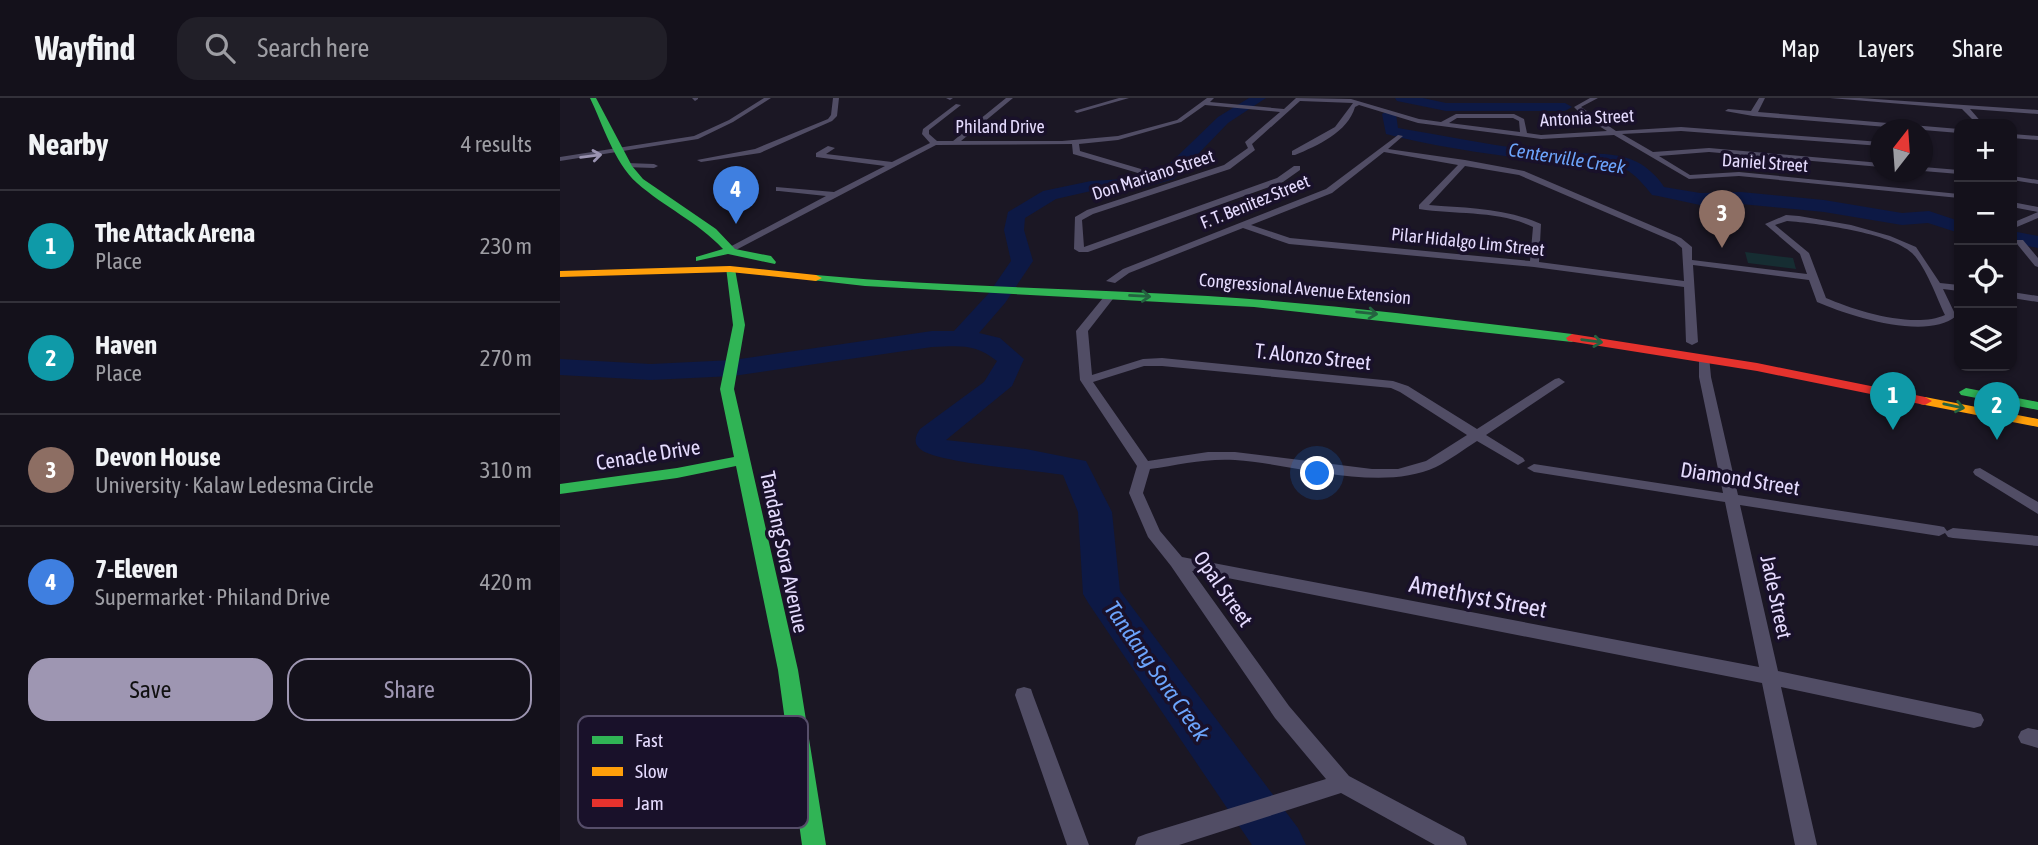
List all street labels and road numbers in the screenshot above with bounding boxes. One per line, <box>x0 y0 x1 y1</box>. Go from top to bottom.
street label: Antonia Street <box>1539 105 1635 130</box>
street label: Philand Drive <box>955 116 1045 137</box>
street label: Don Mariano Street <box>1089 145 1217 204</box>
street label: Daniel Street <box>1721 149 1809 176</box>
street label: F. T. Benitez Street <box>1197 170 1312 233</box>
street label: Pilar Hidalgo Lim Street <box>1390 223 1546 260</box>
street label: Congressional Avenue Extension <box>1198 269 1412 308</box>
street label: T. Alonzo Street <box>1254 338 1372 374</box>
street label: Cenacle Drive <box>594 434 702 474</box>
street label: Diamond Street <box>1679 457 1802 499</box>
street label: Tandang Sora Avenue <box>756 469 814 635</box>
street label: Opal Street <box>1189 546 1258 631</box>
street label: Jade Street <box>1756 553 1798 641</box>
street label: Amethyst Street <box>1407 570 1549 623</box>

